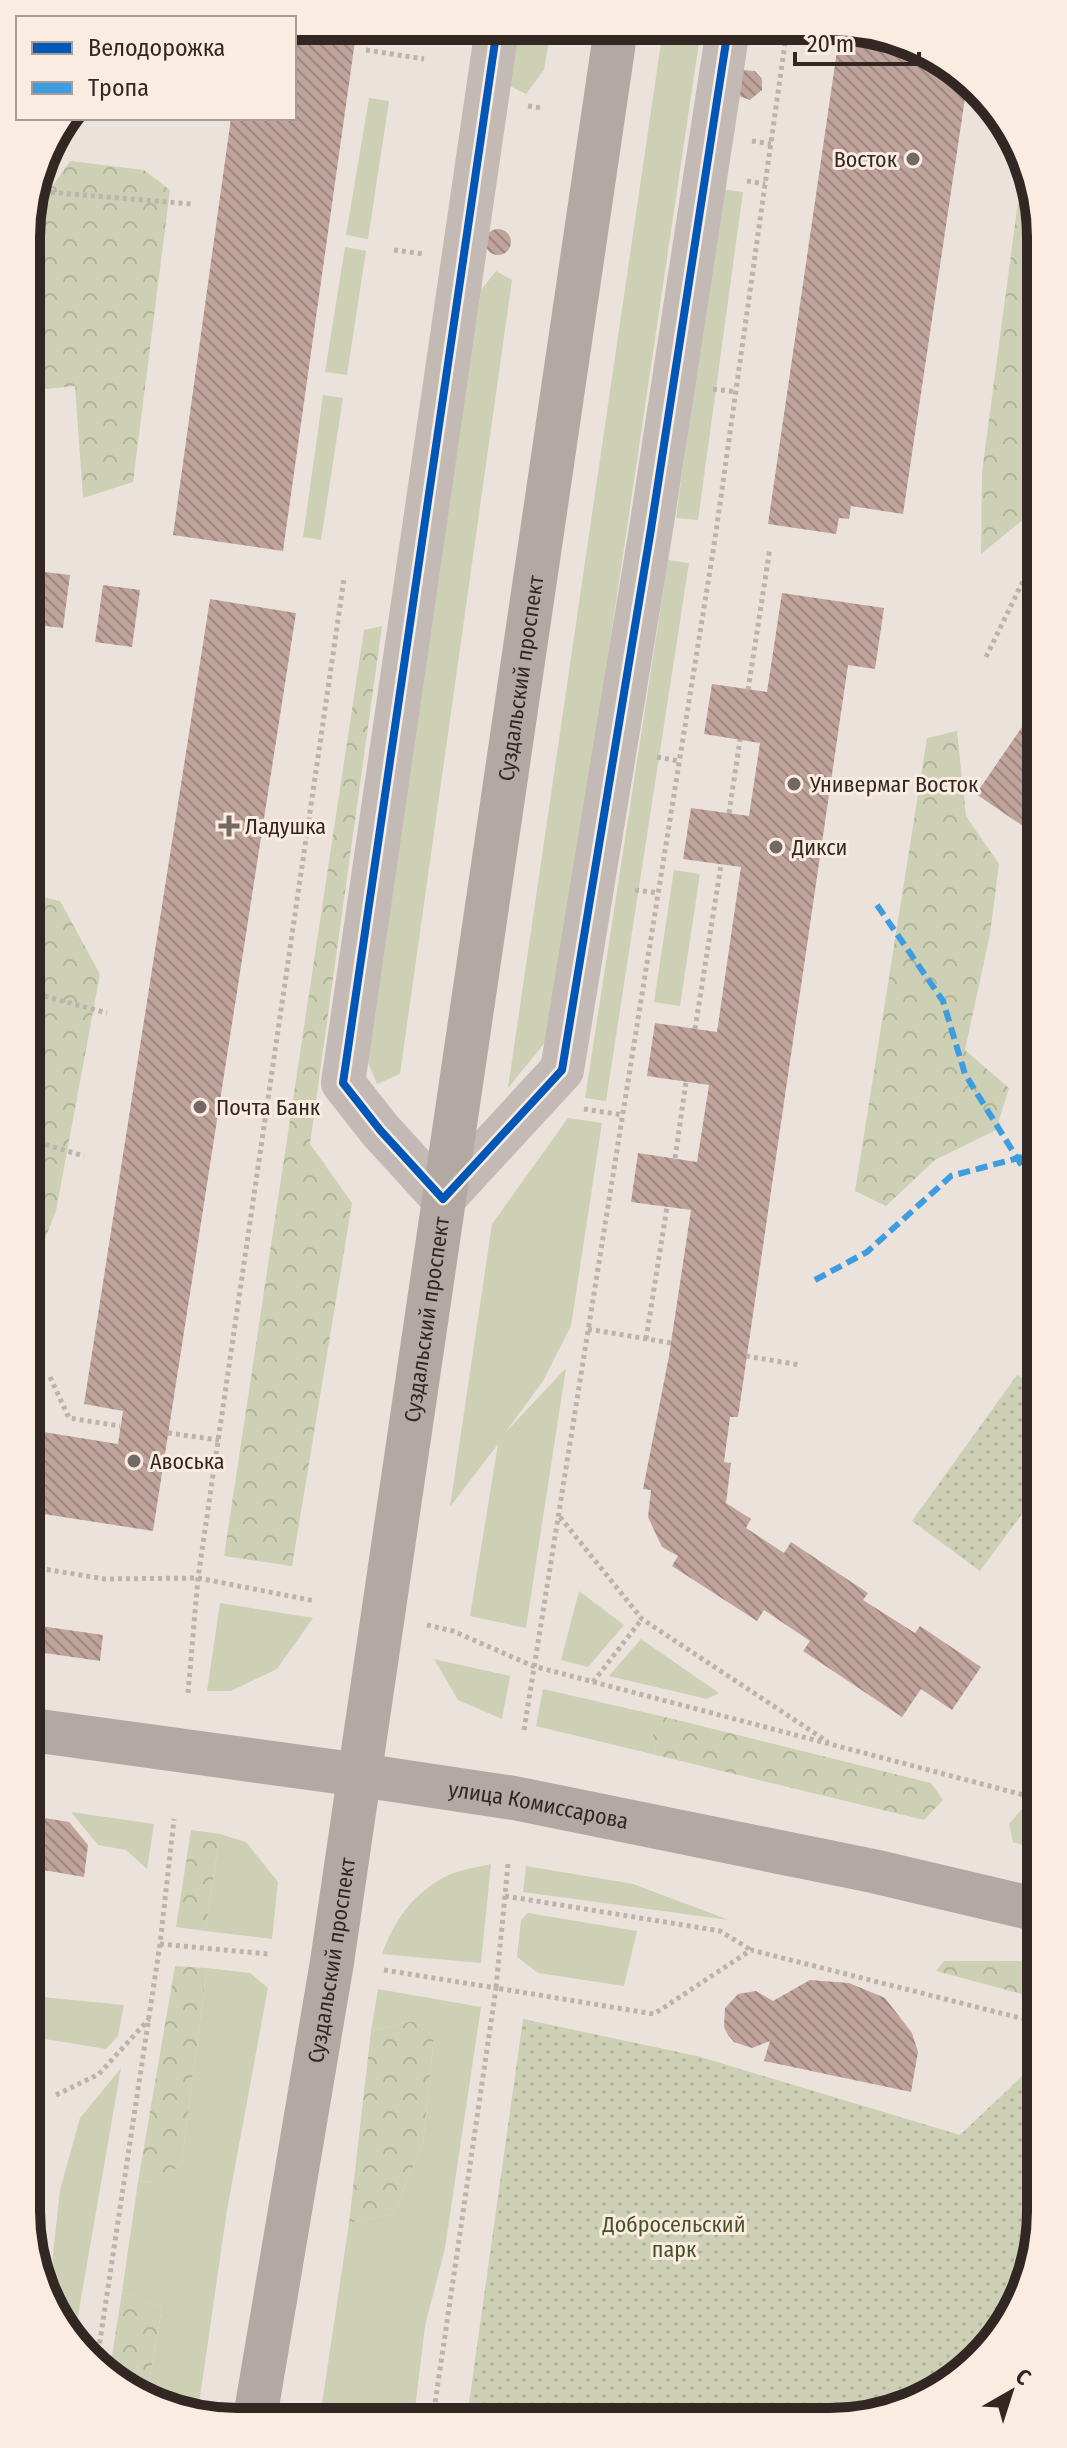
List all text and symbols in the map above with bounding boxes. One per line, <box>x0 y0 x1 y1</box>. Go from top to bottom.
legend <box>16 16 296 120</box>
scale bar <box>795 16 919 66</box>
text: 20 m <box>807 30 854 58</box>
text: Велодорожка <box>88 34 225 62</box>
text: Тропа <box>88 74 149 102</box>
place label: Восток <box>834 146 898 173</box>
marker: Восток <box>904 150 922 168</box>
street label: Суздальский проспект <box>493 574 549 783</box>
place label: Универмаг Восток <box>809 771 979 798</box>
marker: Универмаг Восток <box>785 775 803 793</box>
place label: Ладушка <box>245 813 326 840</box>
marker: Ладушка <box>220 817 238 835</box>
place label: Дикси <box>791 834 847 861</box>
marker: Дикси <box>767 838 785 856</box>
place label: Почта Банк <box>216 1094 321 1121</box>
marker: Почта Банк <box>191 1098 209 1116</box>
street label: Суздальский проспект <box>398 1215 455 1424</box>
place label: Авоська <box>150 1448 225 1475</box>
marker: Авоська <box>125 1452 143 1470</box>
street label: улица Комиссарова <box>447 1775 631 1835</box>
street label: Суздальский проспект <box>302 1856 361 2065</box>
park label: Добросельский парк <box>601 2211 746 2263</box>
north arrow <box>971 2352 1051 2432</box>
text: С <box>1010 2363 1037 2391</box>

